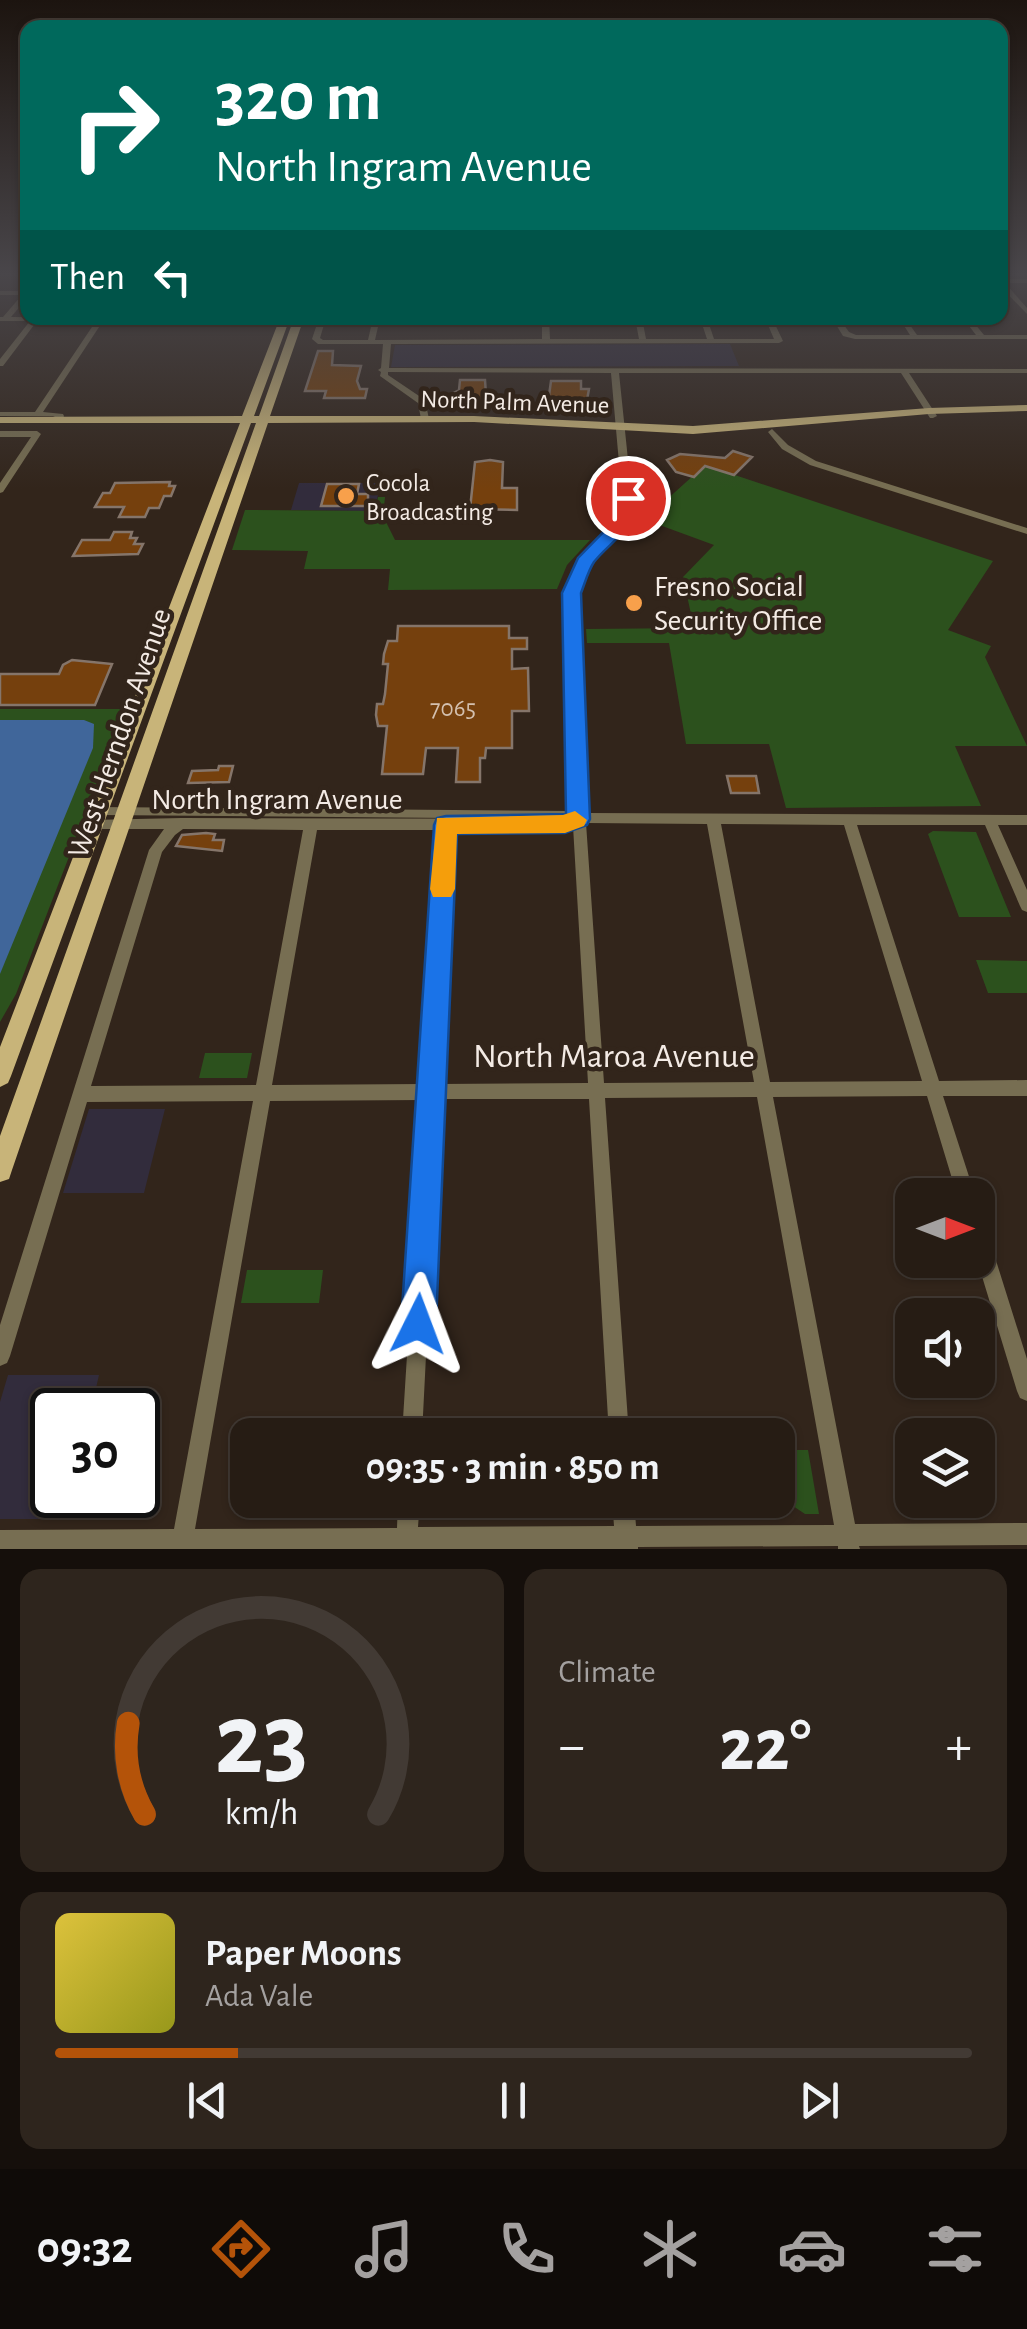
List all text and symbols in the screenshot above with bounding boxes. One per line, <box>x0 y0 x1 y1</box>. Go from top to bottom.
icon: right <box>50 60 180 190</box>
text: 320 m <box>215 63 382 133</box>
text: North Ingram Avenue <box>215 145 592 190</box>
icon: left <box>145 250 200 305</box>
text: Then <box>50 259 125 297</box>
street label: North Palm Avenue <box>420 387 610 418</box>
pin <box>586 456 671 541</box>
place label: Cocola Broadcasting <box>366 471 494 525</box>
icon: arrive <box>601 471 656 526</box>
marker: Cocola Broadcasting <box>335 485 357 507</box>
place label: Fresno Social Security Office <box>654 572 822 636</box>
marker: Fresno Social Security Office <box>623 592 645 614</box>
street label: West Herndon Avenue <box>63 605 177 862</box>
house number: 7065 <box>430 696 476 721</box>
street label: North Ingram Avenue <box>151 785 403 815</box>
street label: North Maroa Avenue <box>473 1039 755 1074</box>
north arrow <box>895 1178 995 1278</box>
map controls <box>895 1178 995 1518</box>
position arrow <box>366 1272 470 1376</box>
button: sound <box>895 1298 995 1398</box>
speed limit sign: 30 <box>30 1388 160 1518</box>
button: layers <box>895 1418 995 1518</box>
text: 09:35 · 3 min · 850 m <box>365 1449 660 1487</box>
text: Climate <box>559 1656 656 1688</box>
text: 23 <box>215 1689 309 1793</box>
text: 22° <box>719 1709 812 1784</box>
text: − <box>559 1719 585 1774</box>
text: + <box>946 1719 972 1774</box>
text: km/h <box>225 1795 299 1831</box>
text: Paper Moons <box>205 1935 402 1973</box>
text: Ada Vale <box>205 1980 313 2012</box>
icon: previous <box>180 2073 235 2128</box>
icon: pause <box>486 2073 541 2128</box>
icon: next <box>792 2073 847 2128</box>
icon: directions <box>206 2214 276 2284</box>
icon: music <box>349 2214 419 2284</box>
icon: phone <box>492 2214 562 2284</box>
icon: climate <box>635 2214 705 2284</box>
icon: car <box>777 2214 847 2284</box>
icon: filters <box>920 2214 990 2284</box>
text: 09:32 <box>36 2226 133 2271</box>

